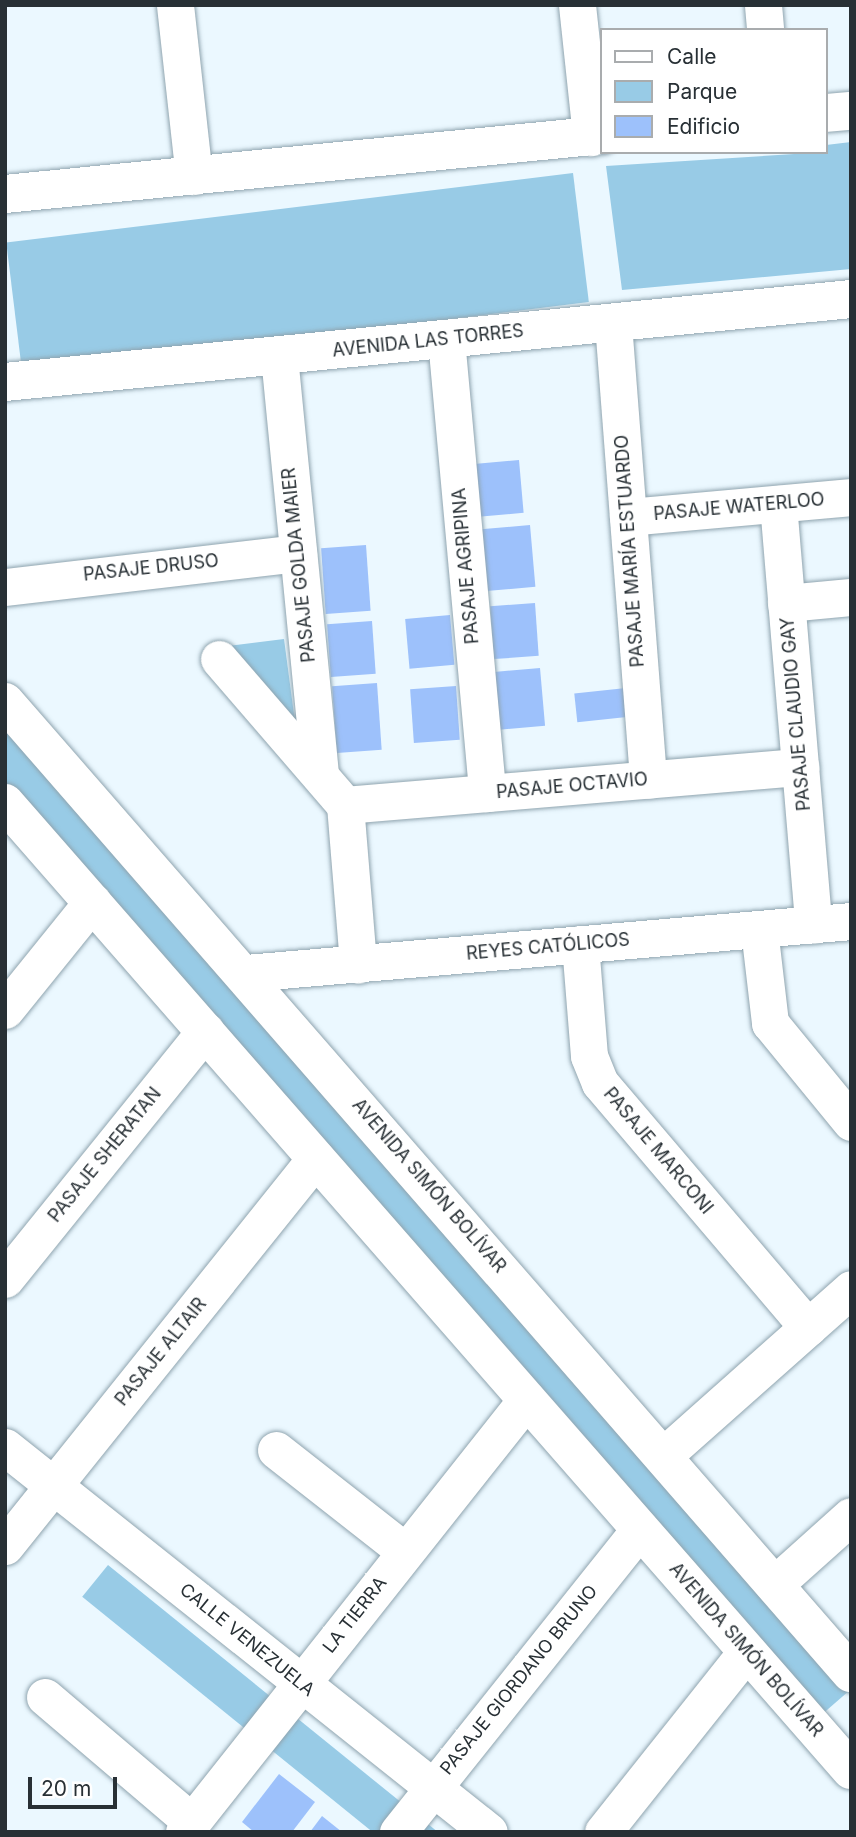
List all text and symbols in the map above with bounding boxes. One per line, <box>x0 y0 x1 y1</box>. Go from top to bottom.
legend <box>600 28 828 154</box>
text: Calle <box>667 44 717 69</box>
text: Parque <box>667 79 737 104</box>
text: Edificio <box>667 114 740 139</box>
street label: AVENIDA LAS TORRES <box>331 320 525 362</box>
street label: PASAJE MARÍA ESTUARDO <box>611 434 649 668</box>
street label: PASAJE GOLDA MAIER <box>278 466 320 664</box>
street label: PASAJE AGRIPINA <box>448 487 484 645</box>
street label: PASAJE WATERLOO <box>653 489 825 525</box>
street label: PASAJE DRUSO <box>82 550 220 586</box>
street label: PASAJE CLAUDIO GAY <box>777 616 815 812</box>
street label: PASAJE OCTAVIO <box>495 769 649 803</box>
street label: REYES CATÓLICOS <box>465 929 631 965</box>
street label: PASAJE SHERATAN <box>44 1083 166 1227</box>
street label: PASAJE MARCONI <box>599 1083 717 1219</box>
street label: AVENIDA SIMÓN BOLÍVAR <box>348 1095 510 1277</box>
street label: PASAJE ALTAIR <box>111 1294 211 1410</box>
street label: AVENIDA SIMÓN BOLÍVAR <box>665 1559 827 1741</box>
street label: LA TIERRA <box>319 1573 391 1657</box>
street label: CALLE VENEZUELA <box>175 1579 319 1701</box>
street label: PASAJE GIORDANO BRUNO <box>436 1581 602 1779</box>
scale bar <box>32 1764 121 1808</box>
text: 20 m <box>41 1776 91 1801</box>

